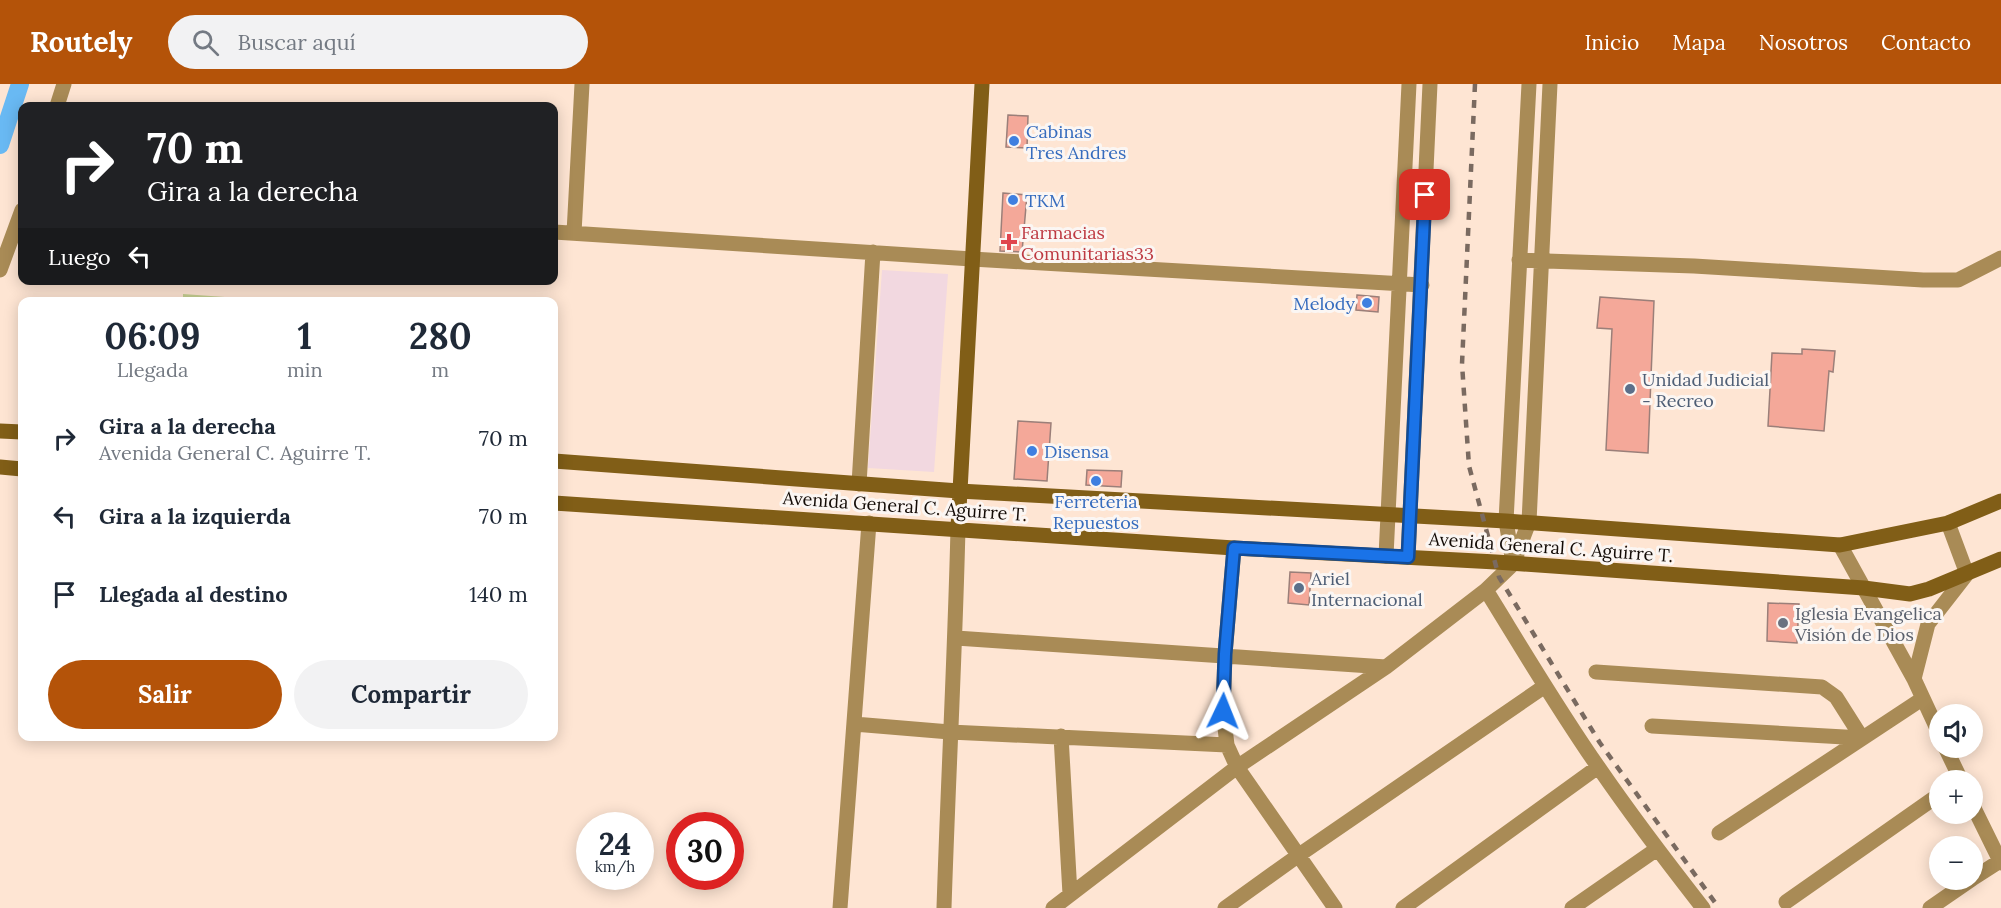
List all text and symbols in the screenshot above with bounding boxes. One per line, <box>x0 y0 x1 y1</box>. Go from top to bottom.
search box <box>168 15 588 69</box>
text: Routely <box>30 24 132 60</box>
icon: search <box>189 26 222 59</box>
text: Buscar aquí <box>237 28 356 56</box>
text: Inicio <box>1584 29 1639 56</box>
text: Mapa <box>1672 29 1726 56</box>
text: Nosotros <box>1759 29 1848 56</box>
text: Contacto <box>1881 29 1971 56</box>
place label: Cabinas Tres Andres <box>1026 120 1126 164</box>
text: 70 m <box>147 121 243 175</box>
icon: right <box>48 126 126 204</box>
marker: Cabinas Tres Andres <box>1007 134 1021 148</box>
pin <box>1399 169 1450 220</box>
text: Gira a la derecha <box>147 174 358 208</box>
icon: arrive <box>1408 178 1441 211</box>
place label: TKM <box>1025 189 1065 212</box>
marker: TKM <box>1006 193 1020 207</box>
place label: Farmacias Comunitarias33 <box>1021 221 1154 265</box>
marker: Farmacias Comunitarias33 <box>1002 235 1016 249</box>
icon: left <box>123 240 156 273</box>
text: Luego <box>48 243 111 271</box>
place label: Melody <box>1293 292 1355 315</box>
marker: Melody <box>1360 296 1374 310</box>
text: 06:09 <box>104 313 201 359</box>
text: 1 <box>297 313 312 359</box>
text: 280 <box>409 313 472 359</box>
text: Llegada <box>117 357 188 382</box>
text: min <box>287 357 323 382</box>
text: m <box>431 357 449 382</box>
place label: Unidad Judicial - Recreo <box>1642 368 1769 412</box>
marker: Unidad Judicial - Recreo <box>1623 382 1637 396</box>
text: Gira a la derecha <box>99 412 276 440</box>
icon: right <box>48 422 81 455</box>
text: 70 m <box>479 424 528 452</box>
text: Avenida General C. Aguirre T. <box>99 440 371 465</box>
place label: Disensa <box>1044 440 1109 463</box>
marker: Disensa <box>1025 444 1039 458</box>
marker: Ferreteria Repuestos <box>1089 474 1103 488</box>
street label: Avenida General C. Aguirre T. <box>781 486 1028 526</box>
place label: Ferreteria Repuestos <box>1053 490 1139 534</box>
icon: left <box>48 500 81 533</box>
text: Gira a la izquierda <box>99 502 291 530</box>
text: 70 m <box>479 502 528 530</box>
street label: Avenida General C. Aguirre T. <box>1427 527 1674 567</box>
place label: Ariel Internacional <box>1310 567 1423 611</box>
icon: arrive <box>48 578 81 611</box>
text: Llegada al destino <box>99 580 288 608</box>
text: 140 m <box>469 580 528 608</box>
marker: Ariel Internacional <box>1292 581 1306 595</box>
place label: Iglesia Evangelica Visión de Dios <box>1794 602 1942 646</box>
marker: Iglesia Evangelica Visión de Dios <box>1776 616 1790 630</box>
button: Salir <box>48 660 282 729</box>
button: Compartir <box>294 660 528 729</box>
position arrow <box>1191 679 1255 743</box>
map controls <box>1929 704 1983 890</box>
button: sound <box>1929 704 1983 758</box>
button: + <box>1929 770 1983 824</box>
speed limit sign: 30 <box>666 812 744 890</box>
text: 24 <box>599 825 631 863</box>
button: − <box>1929 836 1983 890</box>
text: km/h <box>595 857 635 876</box>

